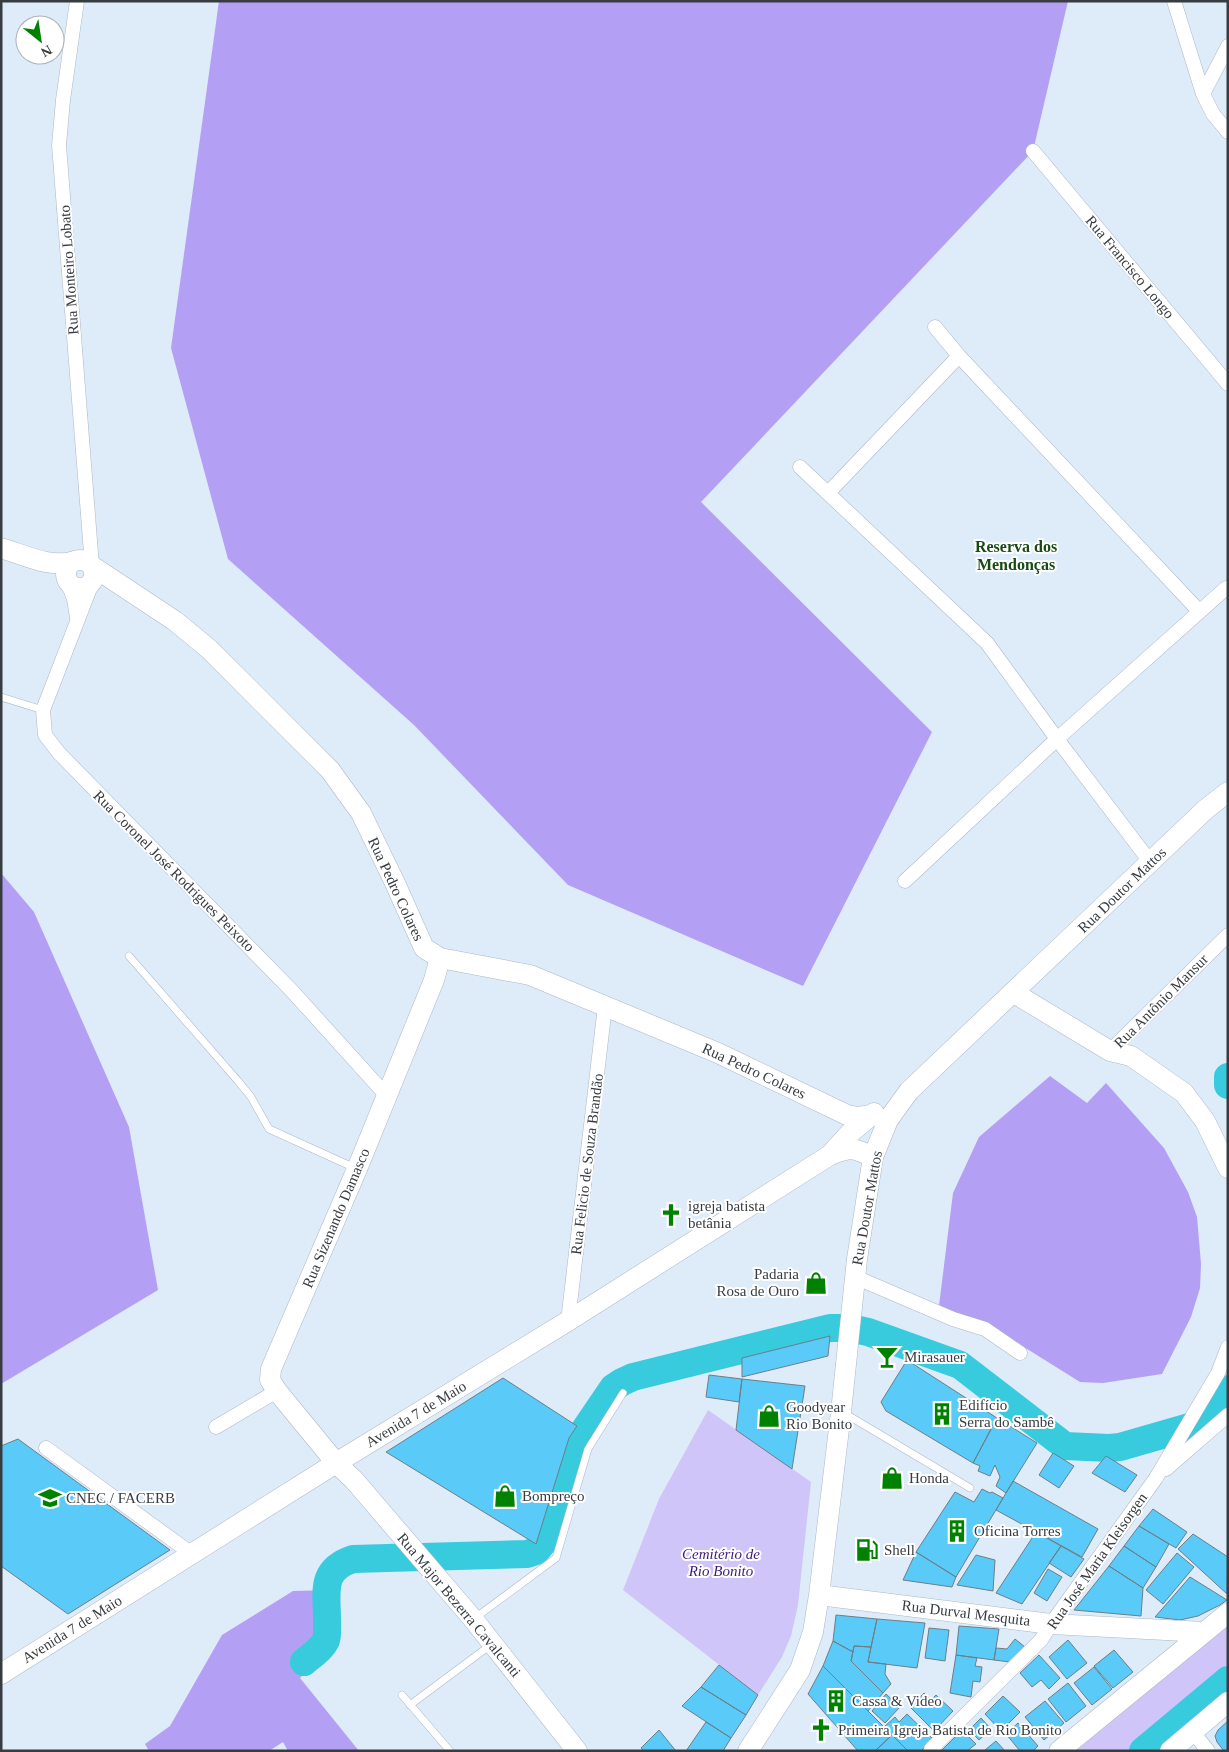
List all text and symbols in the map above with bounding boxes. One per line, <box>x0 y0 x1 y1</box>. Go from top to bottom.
north arrow <box>15 15 65 65</box>
text: N <box>38 42 54 60</box>
street label: Rua Monteiro Lobato <box>56 205 82 335</box>
street label: Rua Francisco Longo <box>1082 212 1178 322</box>
district label: Reserva dos Mendonças <box>975 538 1057 574</box>
street label: Rua Coronel José Rodrigues Peixoto <box>90 787 258 955</box>
street label: Rua Pedro Colares <box>365 835 427 943</box>
street label: Rua Doutor Mattos <box>1075 844 1169 936</box>
street label: Rua Antônio Mansur <box>1111 951 1211 1051</box>
street label: Rua Pedro Colares <box>700 1040 808 1102</box>
street label: Rua Felicio de Souza Brandão <box>568 1072 606 1256</box>
street label: Rua Sizenando Damasco <box>299 1146 373 1290</box>
street label: Rua Doutor Mattos <box>849 1149 885 1266</box>
place label: igreja batista betânia <box>688 1198 765 1231</box>
church icon: igreja batista betânia <box>658 1202 684 1228</box>
place label: Padaria Rosa de Ouro <box>717 1266 799 1299</box>
shop icon: Padaria Rosa de Ouro <box>803 1270 829 1296</box>
bar icon: Mirasauer <box>874 1344 900 1370</box>
place label: Mirasauer <box>904 1349 965 1365</box>
street label: Avenida 7 de Maio <box>363 1378 469 1450</box>
place label: Edifício Serra do Sambê <box>959 1397 1054 1430</box>
place label: Goodyear Rio Bonito <box>786 1399 852 1432</box>
building icon: Edifício Serra do Sambê <box>929 1401 955 1427</box>
shop icon: Goodyear Rio Bonito <box>756 1403 782 1429</box>
shop icon: Honda <box>879 1465 905 1491</box>
place label: Honda <box>909 1470 949 1486</box>
shop icon: Bompreço <box>492 1483 518 1509</box>
school or university icon: CNEC / FACERB <box>37 1485 63 1511</box>
place label: Bompreço <box>522 1488 584 1504</box>
street label: Rua José Maria Kleisorgen <box>1044 1489 1150 1632</box>
place label: CNEC / FACERB <box>66 1490 175 1506</box>
building icon: Oficina Torres <box>944 1518 970 1544</box>
place label: Oficina Torres <box>974 1523 1061 1539</box>
street label: Rua Major Bezerra Cavalcanti <box>394 1530 524 1680</box>
fuel station icon: Shell <box>854 1537 880 1563</box>
place label: Shell <box>884 1542 915 1558</box>
park label: Cemitério de Rio Bonito <box>682 1546 760 1579</box>
street label: Avenida 7 de Maio <box>19 1592 125 1666</box>
street label: Rua Durval Mesquita <box>901 1597 1031 1629</box>
building icon: Cassa & Video <box>823 1688 849 1714</box>
place label: Cassa & Video <box>852 1693 942 1709</box>
church icon: Primeira Igreja Batista de Rio Bonito <box>808 1717 834 1743</box>
place label: Primeira Igreja Batista de Rio Bonito <box>838 1722 1062 1738</box>

